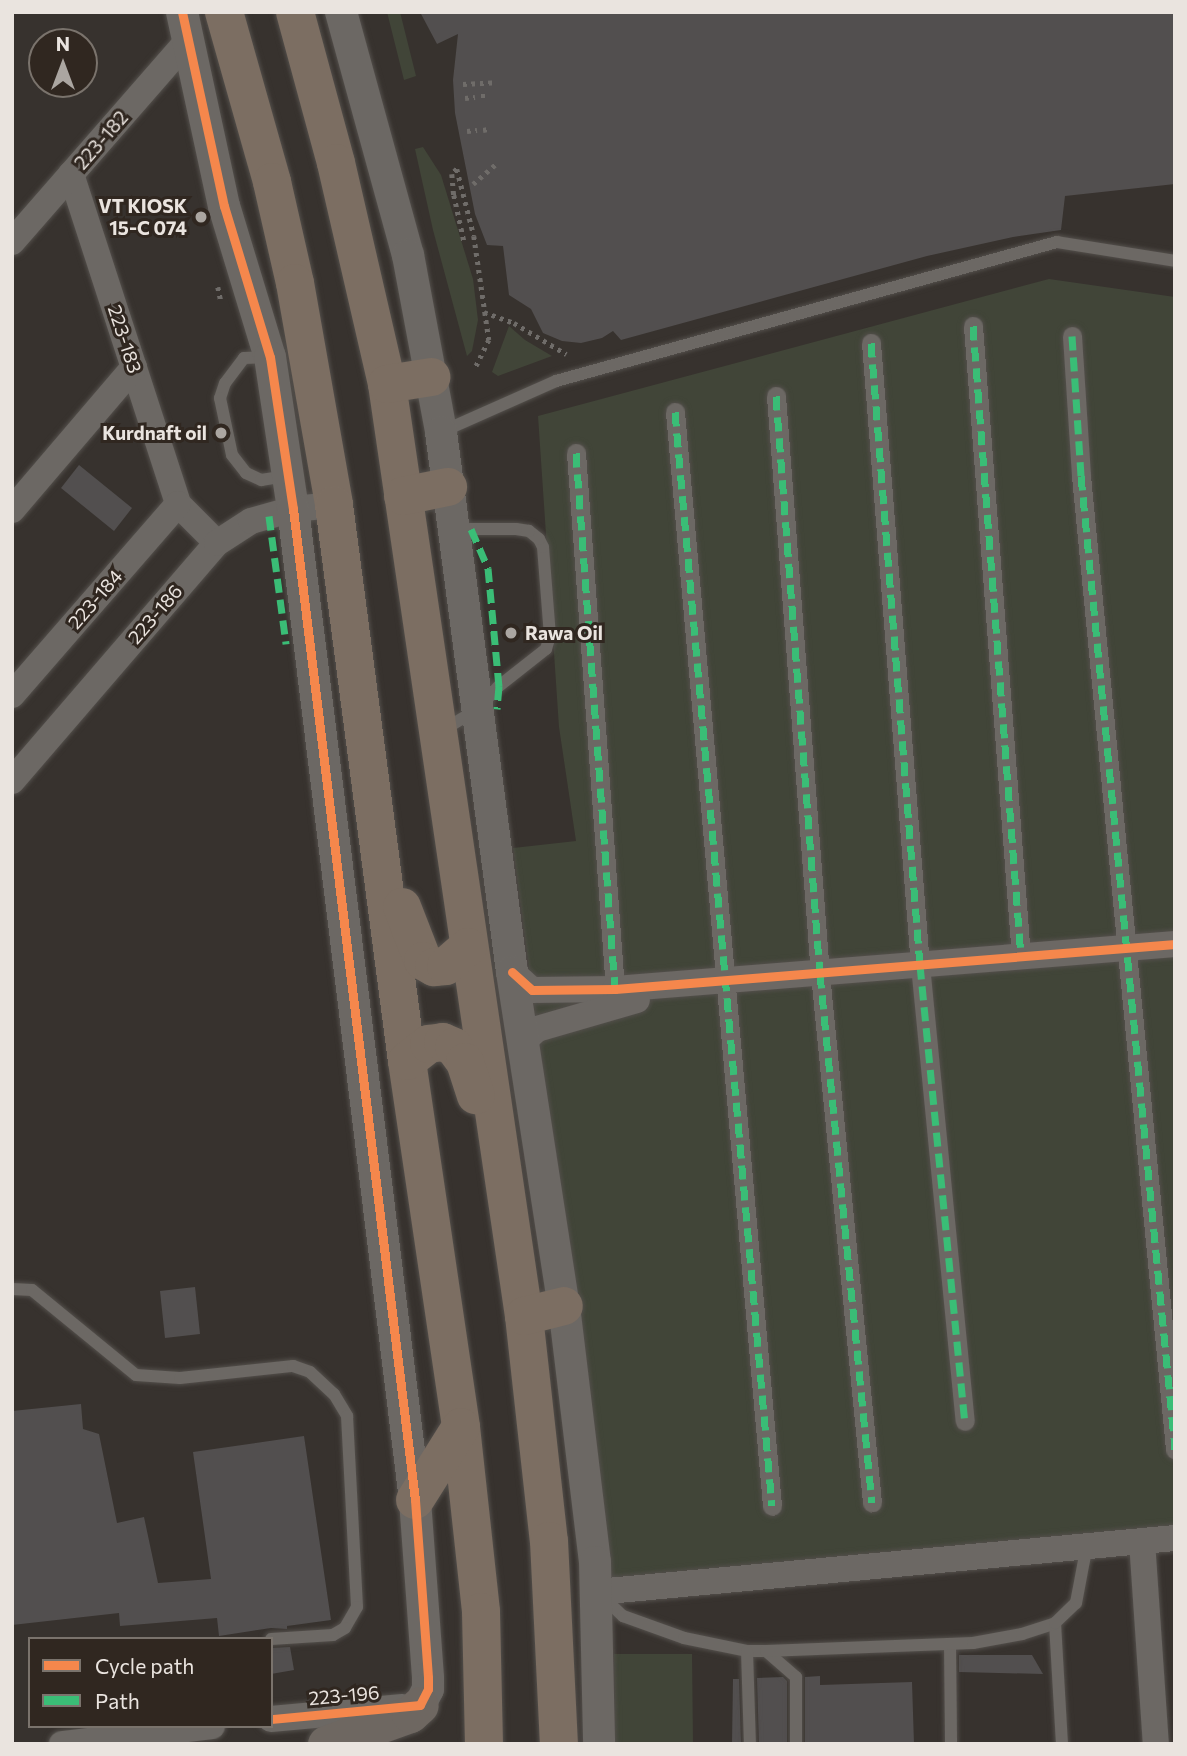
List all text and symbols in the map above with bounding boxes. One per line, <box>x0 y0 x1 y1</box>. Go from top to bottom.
north arrow <box>28 28 98 98</box>
text: N <box>56 32 70 55</box>
street label: 223-182 <box>69 106 133 174</box>
place label: VT KIOSK 15-C 074 <box>98 195 187 239</box>
marker: VT KIOSK 15-C 074 <box>193 209 209 225</box>
street label: 223-183 <box>103 302 147 376</box>
place label: Kurdnaft oil <box>102 422 207 444</box>
marker: Kurdnaft oil <box>213 425 229 441</box>
street label: 223-184 <box>63 565 127 633</box>
street label: 223-186 <box>123 580 187 648</box>
place label: Rawa Oil <box>525 622 603 644</box>
marker: Rawa Oil <box>503 625 519 641</box>
legend <box>28 1637 273 1728</box>
text: Cycle path <box>95 1653 194 1678</box>
street label: 223-196 <box>308 1681 380 1709</box>
text: Path <box>95 1688 140 1713</box>

